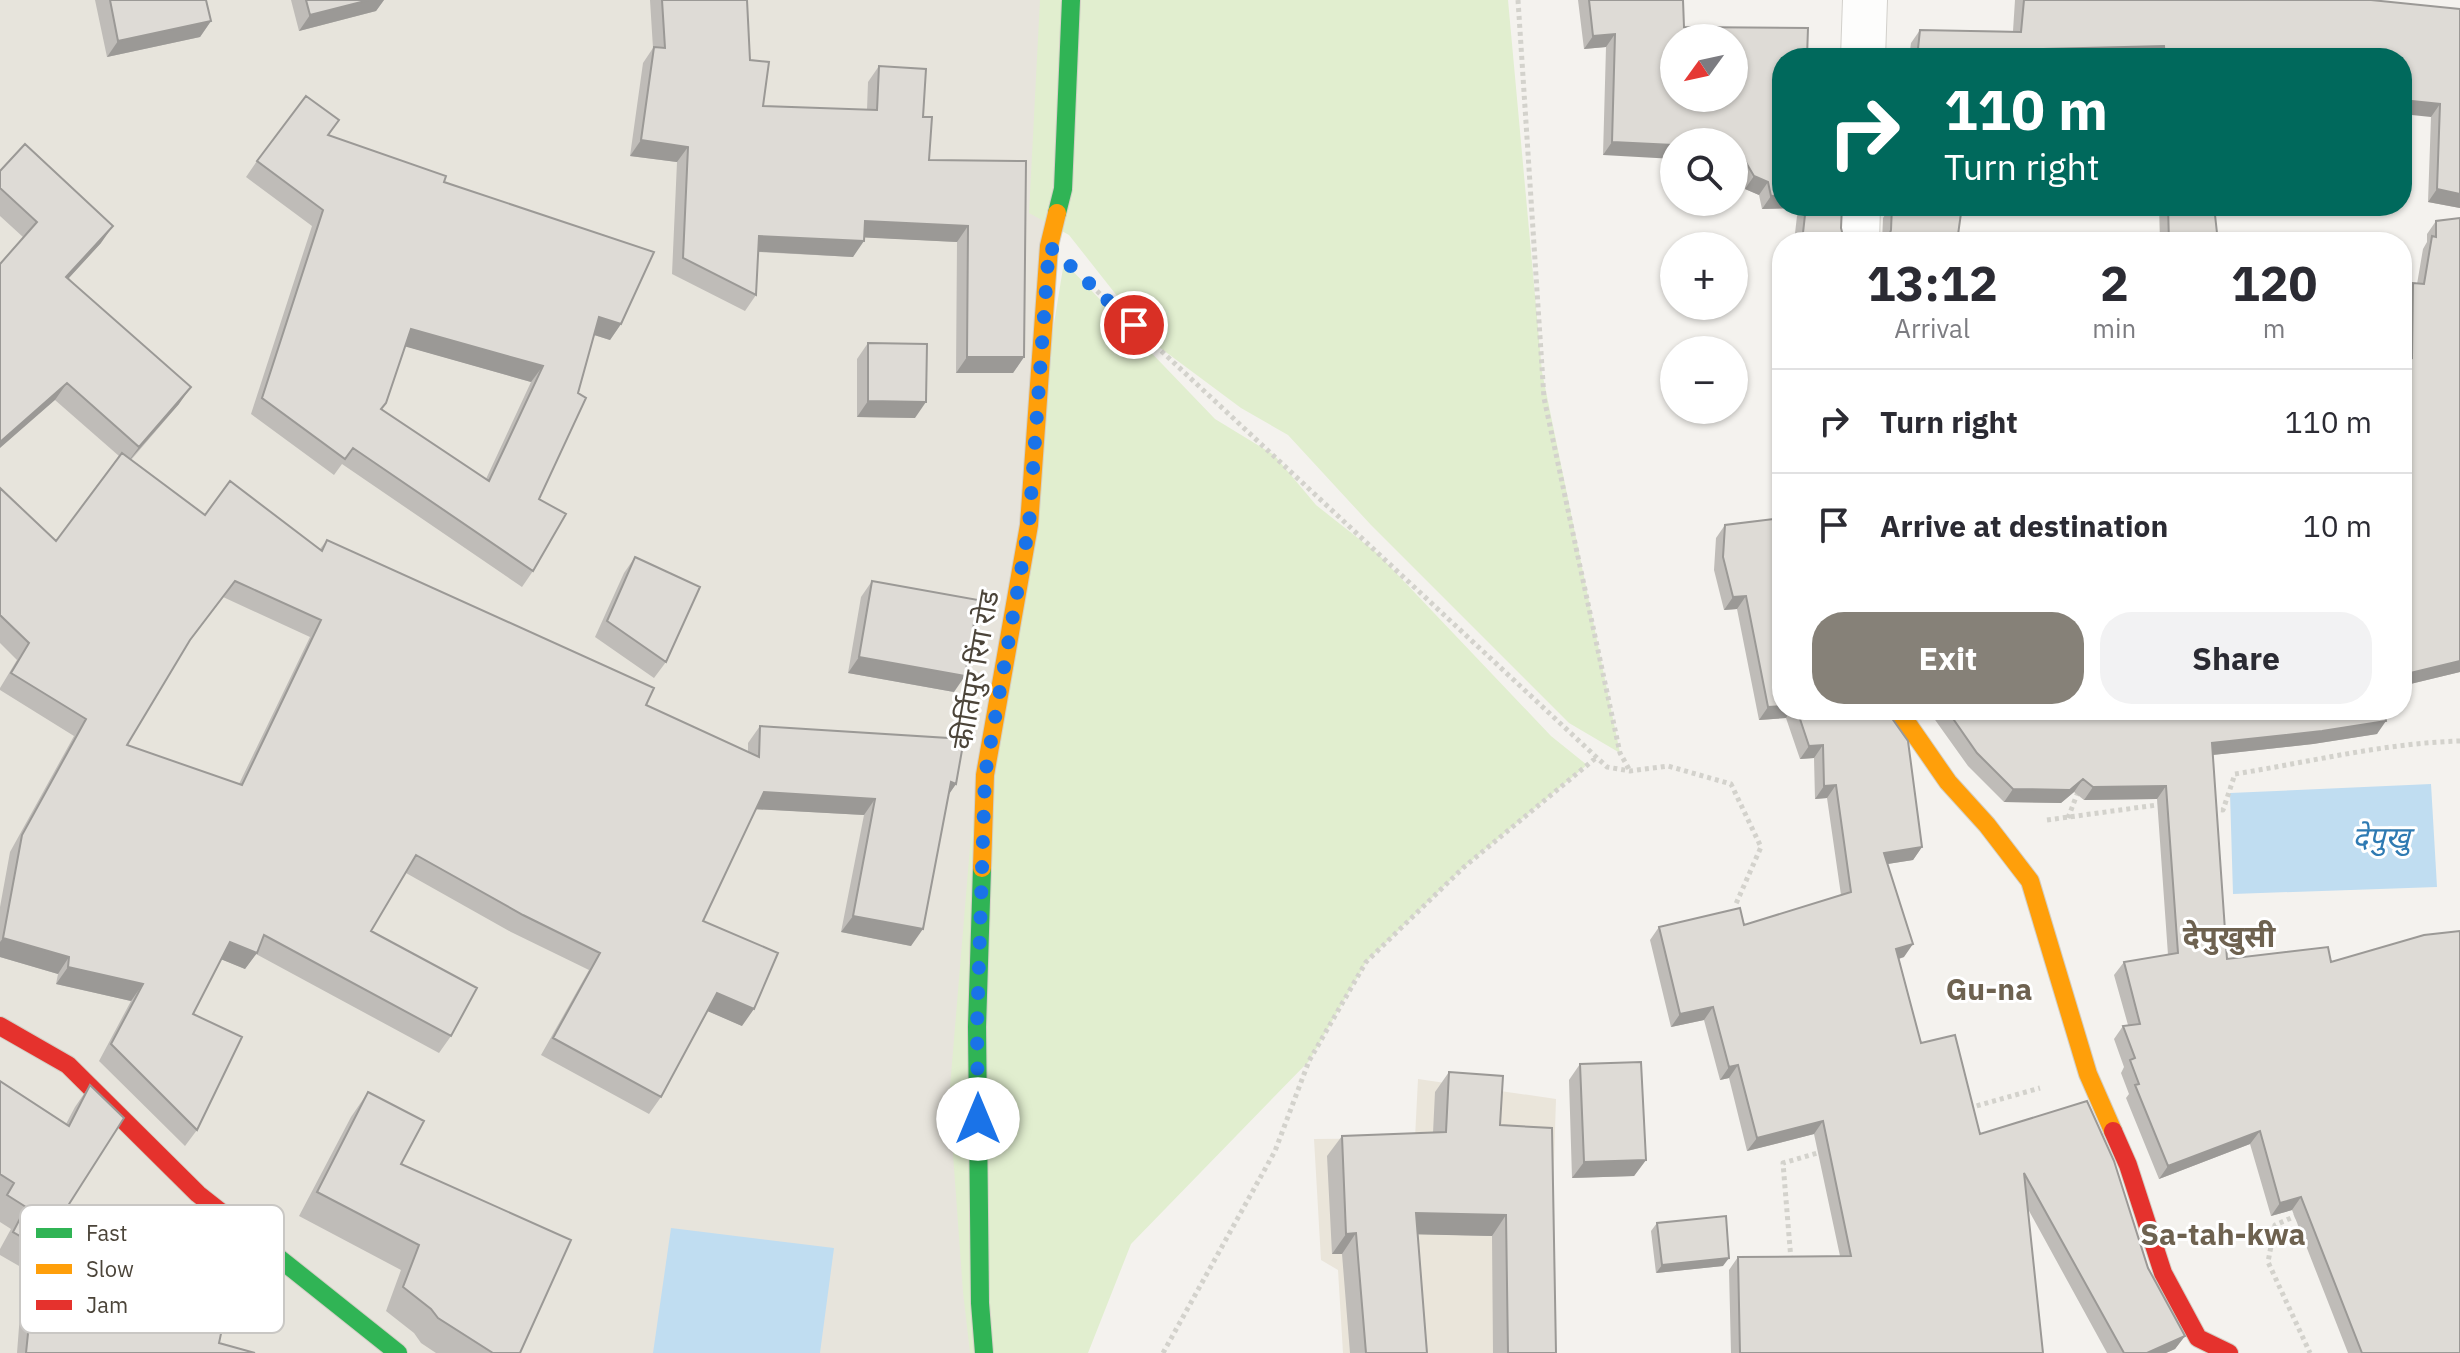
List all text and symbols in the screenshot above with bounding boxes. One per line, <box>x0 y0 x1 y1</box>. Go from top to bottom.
north arrow <box>1660 24 1748 112</box>
map controls <box>1660 24 1748 424</box>
text: 110 m <box>1944 73 2108 145</box>
icon: right <box>1812 80 1916 184</box>
button: search <box>1660 128 1748 216</box>
text: Turn right <box>1944 143 2100 190</box>
button: + <box>1660 232 1748 320</box>
text: 13:12 <box>1867 252 1998 314</box>
text: 2 <box>2100 252 2129 314</box>
text: 120 <box>2231 252 2317 314</box>
pin <box>1100 291 1168 359</box>
icon: arrive <box>1112 303 1156 347</box>
text: Arrival <box>1894 311 1970 345</box>
text: min <box>2092 311 2136 345</box>
text: m <box>2263 311 2285 345</box>
button: − <box>1660 336 1748 424</box>
icon: right <box>1812 399 1856 443</box>
text: Turn right <box>1880 402 2018 441</box>
text: 110 m <box>2285 402 2372 441</box>
icon: arrive <box>1812 503 1856 547</box>
text: Arrive at destination <box>1880 506 2168 545</box>
text: 10 m <box>2303 506 2372 545</box>
street label: कीर्तिपुर रिंग रोड <box>942 587 1007 752</box>
button: Exit <box>1812 612 2084 704</box>
button: Share <box>2100 612 2372 704</box>
water label: देपुखु <box>2352 817 2415 857</box>
district label: देपुखुसी <box>2183 916 2276 956</box>
district label: Gu-na <box>1946 969 2032 1008</box>
position arrow <box>936 1077 1020 1161</box>
legend <box>20 1205 284 1333</box>
district label: Sa-tah-kwa <box>2140 1214 2306 1253</box>
text: Fast <box>86 1218 127 1247</box>
text: Slow <box>86 1254 134 1283</box>
text: Jam <box>86 1290 128 1319</box>

